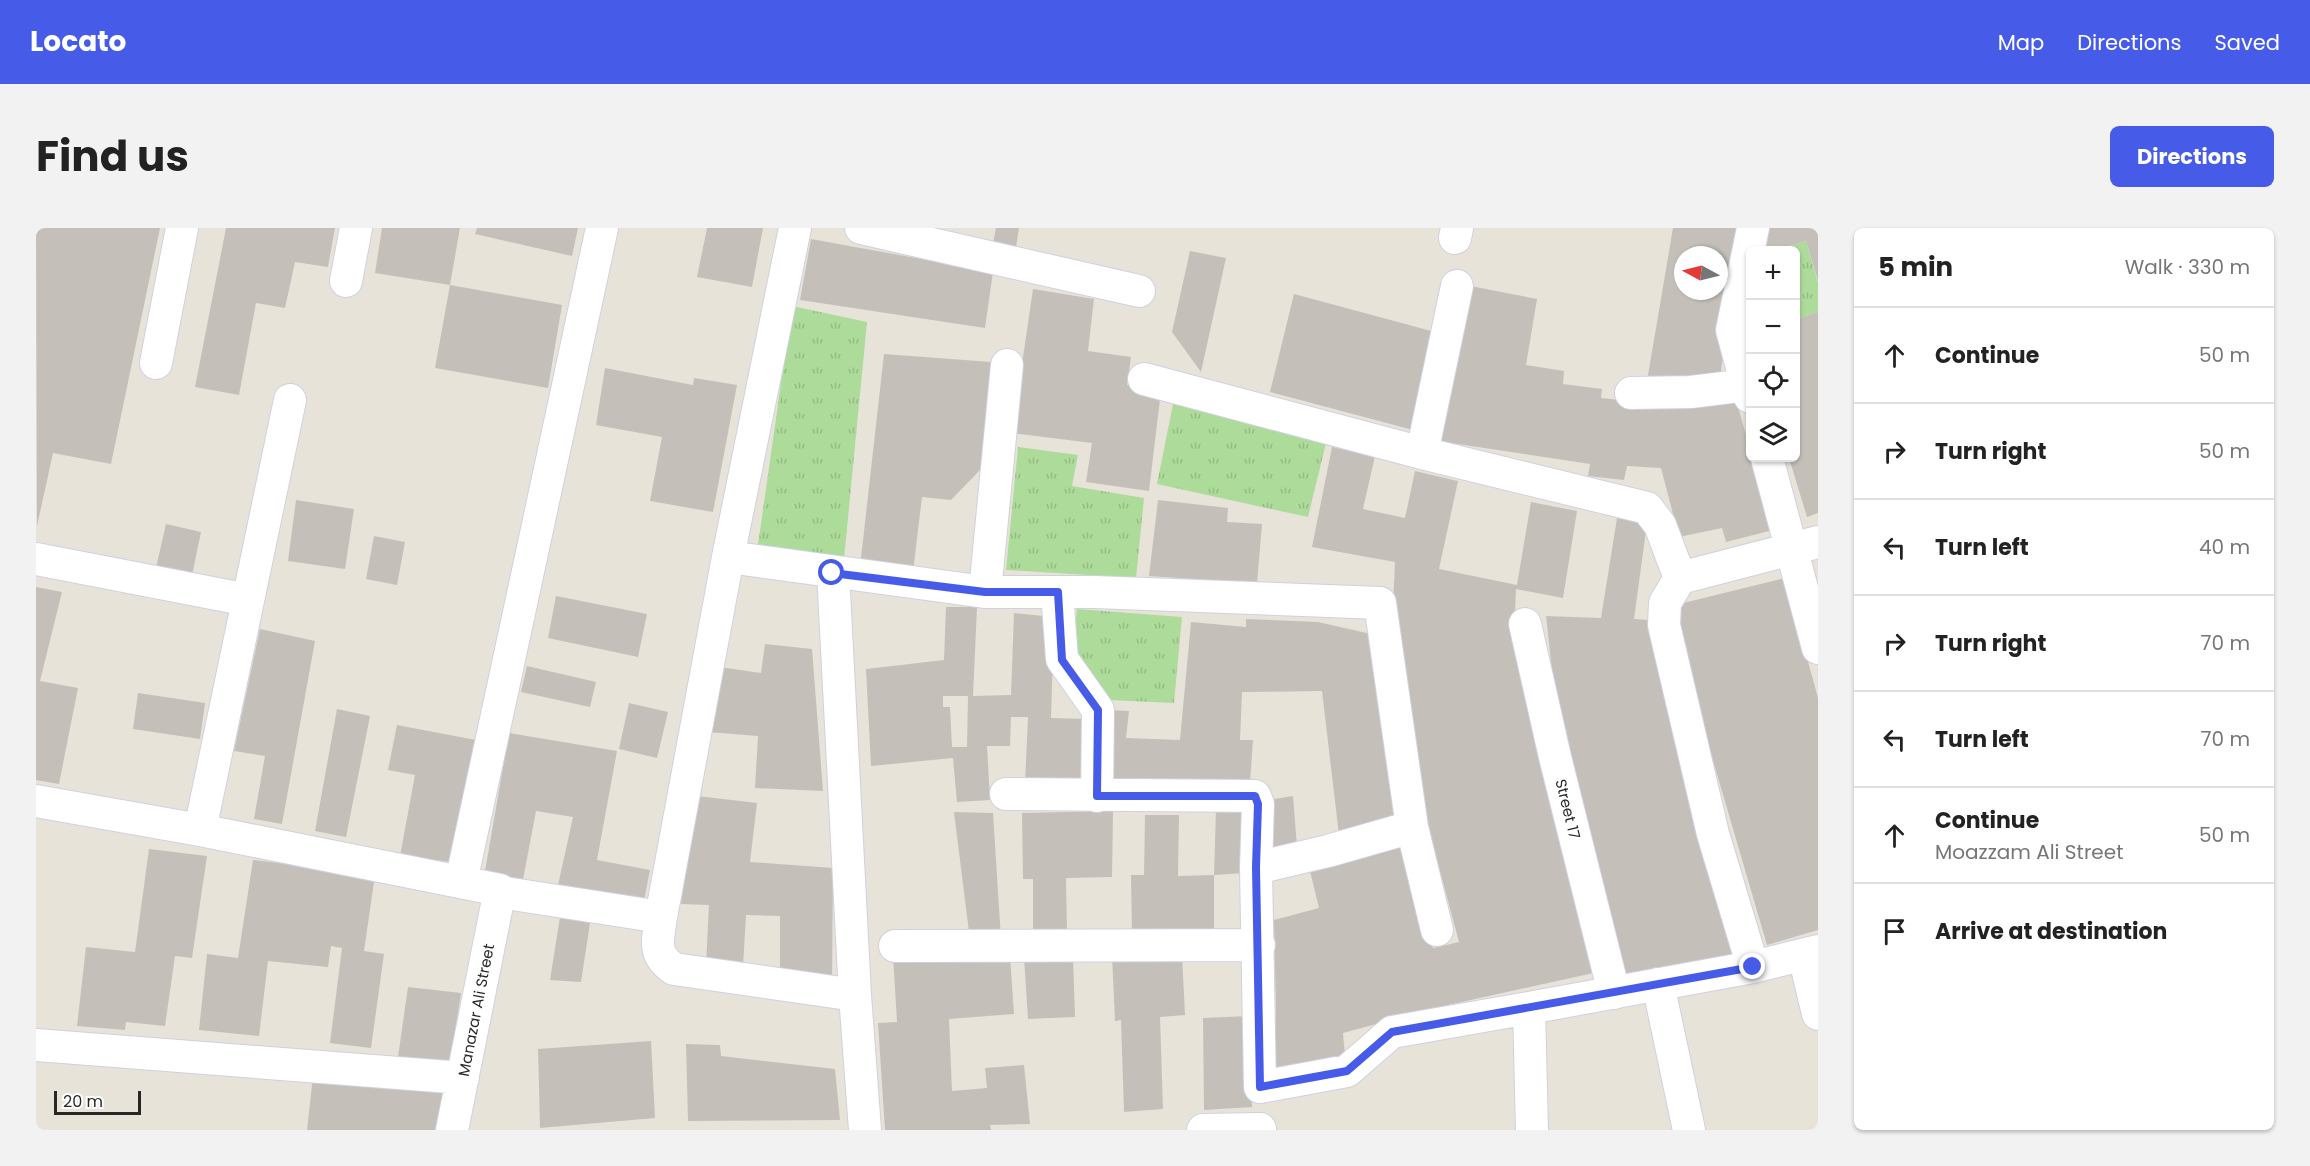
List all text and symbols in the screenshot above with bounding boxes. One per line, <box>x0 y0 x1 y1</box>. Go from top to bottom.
text: Locato <box>30 22 126 61</box>
text: Map <box>1998 28 2044 57</box>
text: Directions <box>2077 28 2181 57</box>
text: Saved <box>2214 28 2280 57</box>
button: Directions <box>2110 126 2274 187</box>
text: Find us <box>36 127 189 186</box>
north arrow <box>1674 246 1728 300</box>
map controls <box>1746 246 1800 462</box>
button: + <box>1746 246 1800 300</box>
text: 5 min <box>1878 249 1953 285</box>
text: Walk · 330 m <box>2125 253 2250 281</box>
button: − <box>1746 300 1800 354</box>
icon: ahead <box>1878 339 1911 372</box>
text: Continue <box>1935 340 2039 371</box>
text: 50 m <box>2199 341 2250 369</box>
button: locate <box>1746 354 1800 408</box>
button: layers <box>1746 408 1800 462</box>
icon: right <box>1878 435 1911 468</box>
text: Turn right <box>1935 436 2046 467</box>
text: 50 m <box>2199 437 2250 465</box>
icon: left <box>1878 531 1911 564</box>
text: Turn left <box>1935 532 2029 563</box>
text: 40 m <box>2199 533 2250 561</box>
route start <box>818 559 844 585</box>
icon: right <box>1878 627 1911 660</box>
text: Turn right <box>1935 628 2046 659</box>
text: 70 m <box>2201 629 2250 657</box>
icon: left <box>1878 723 1911 756</box>
text: Turn left <box>1935 724 2029 755</box>
text: 70 m <box>2201 725 2250 753</box>
street label: Street 17 <box>1550 777 1586 841</box>
text: Continue <box>1935 805 2039 836</box>
icon: ahead <box>1878 819 1911 852</box>
text: 50 m <box>2199 821 2250 849</box>
text: Moazzam Ali Street <box>1935 838 2123 866</box>
icon: arrive <box>1878 915 1911 948</box>
text: Arrive at destination <box>1935 916 2167 947</box>
street label: Manazar Ali Street <box>453 942 499 1078</box>
route end <box>1739 953 1765 979</box>
scale bar <box>54 1088 141 1116</box>
text: 20 m <box>63 1090 103 1113</box>

